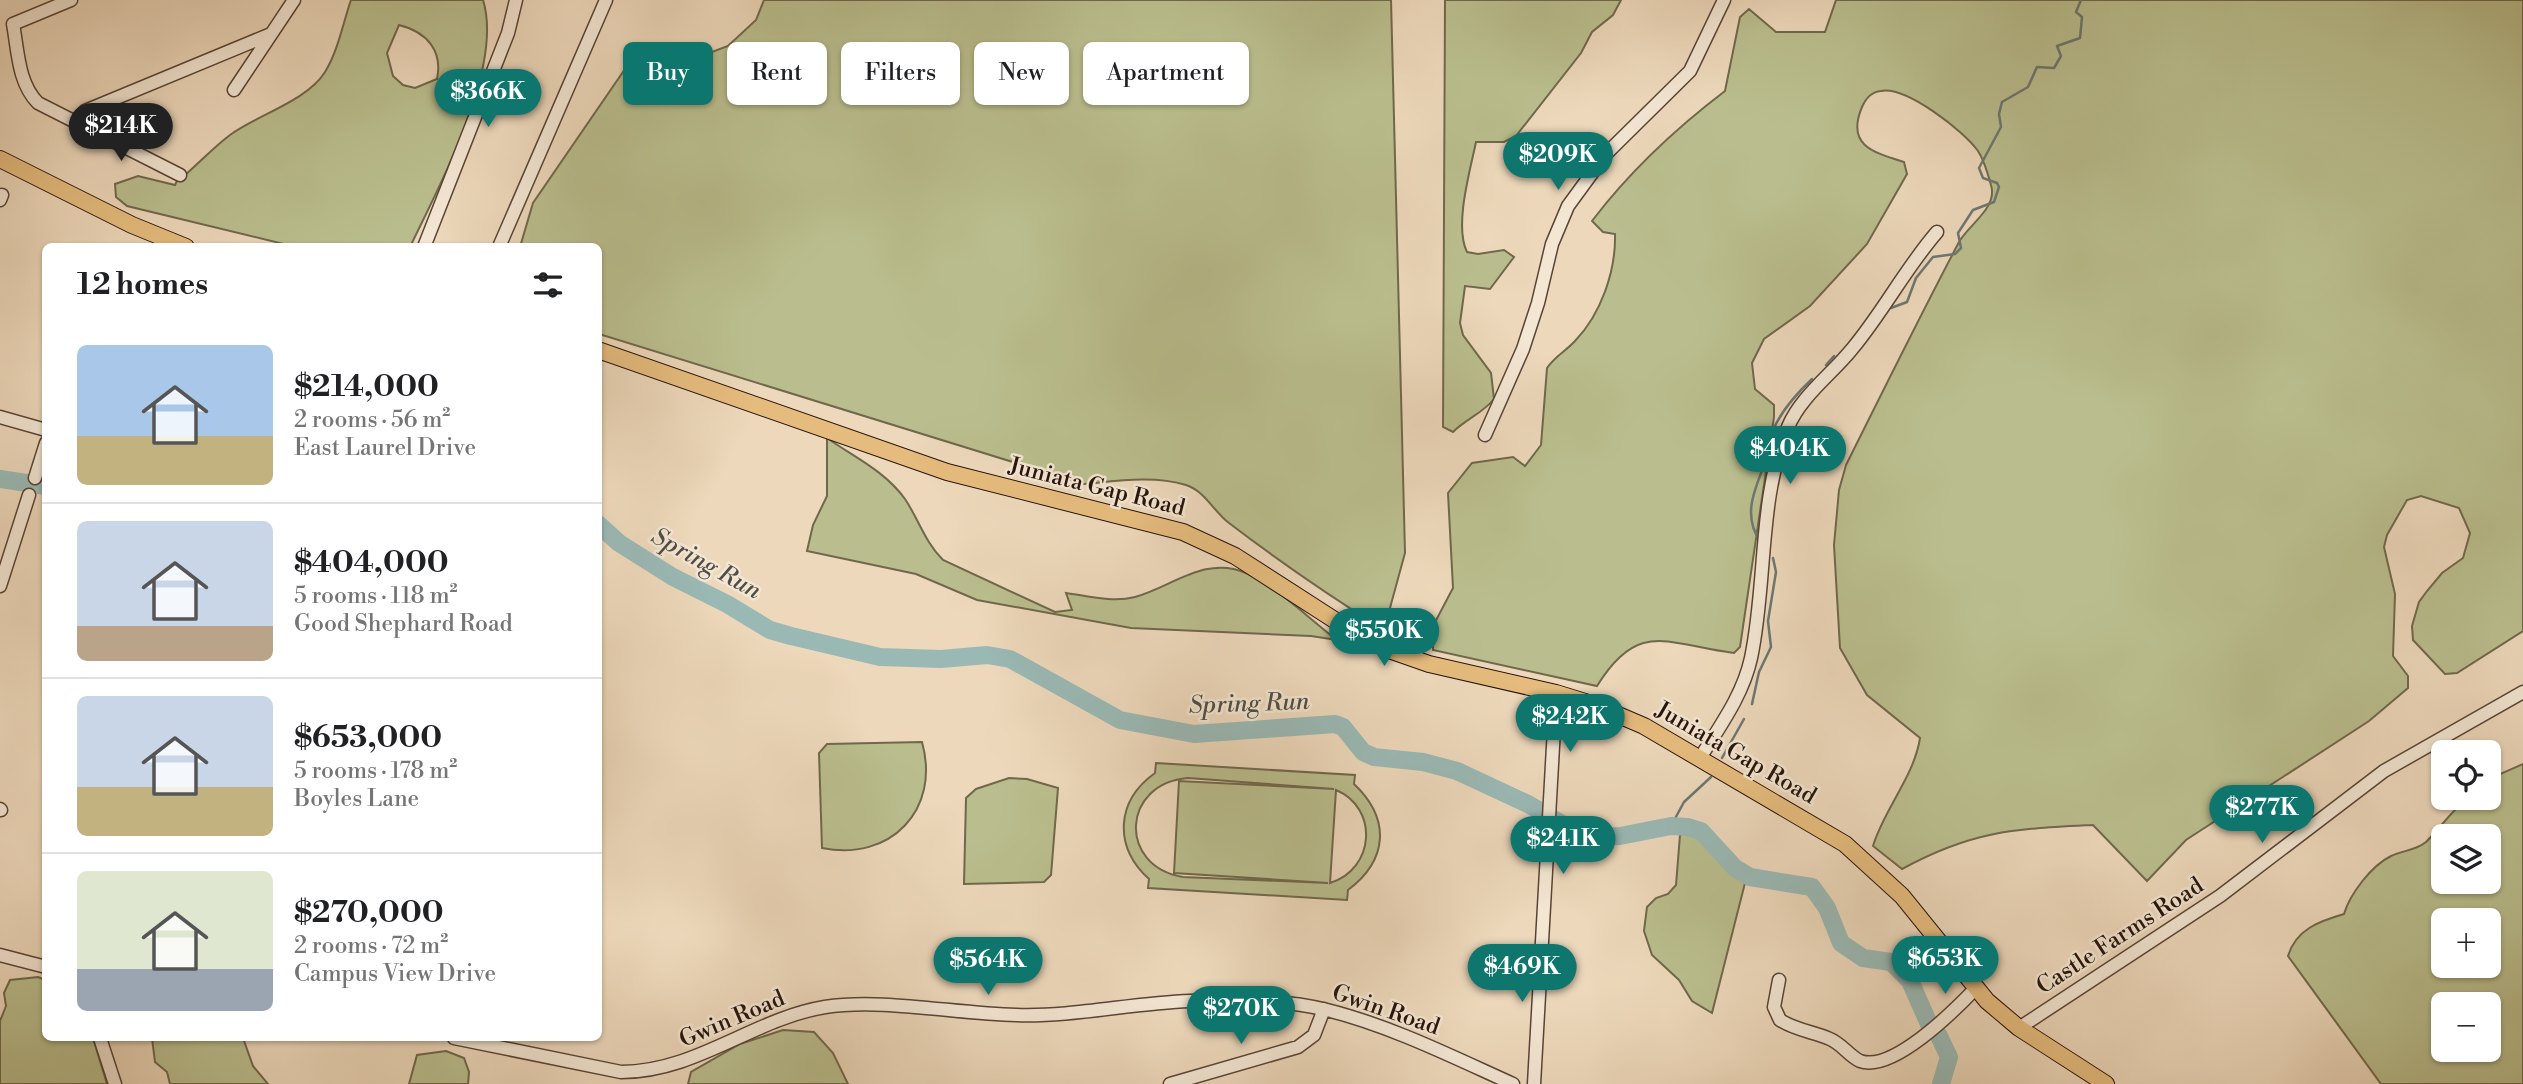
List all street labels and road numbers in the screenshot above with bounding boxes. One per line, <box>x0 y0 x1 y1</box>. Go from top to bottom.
street label: Juniata Gap Road <box>1005 451 1188 522</box>
street label: Juniata Gap Road <box>1650 695 1821 810</box>
street label: Castle Farms Road <box>2031 872 2209 1000</box>
street label: Gwin Road <box>1328 979 1444 1041</box>
street label: Gwin Road <box>675 984 789 1054</box>

